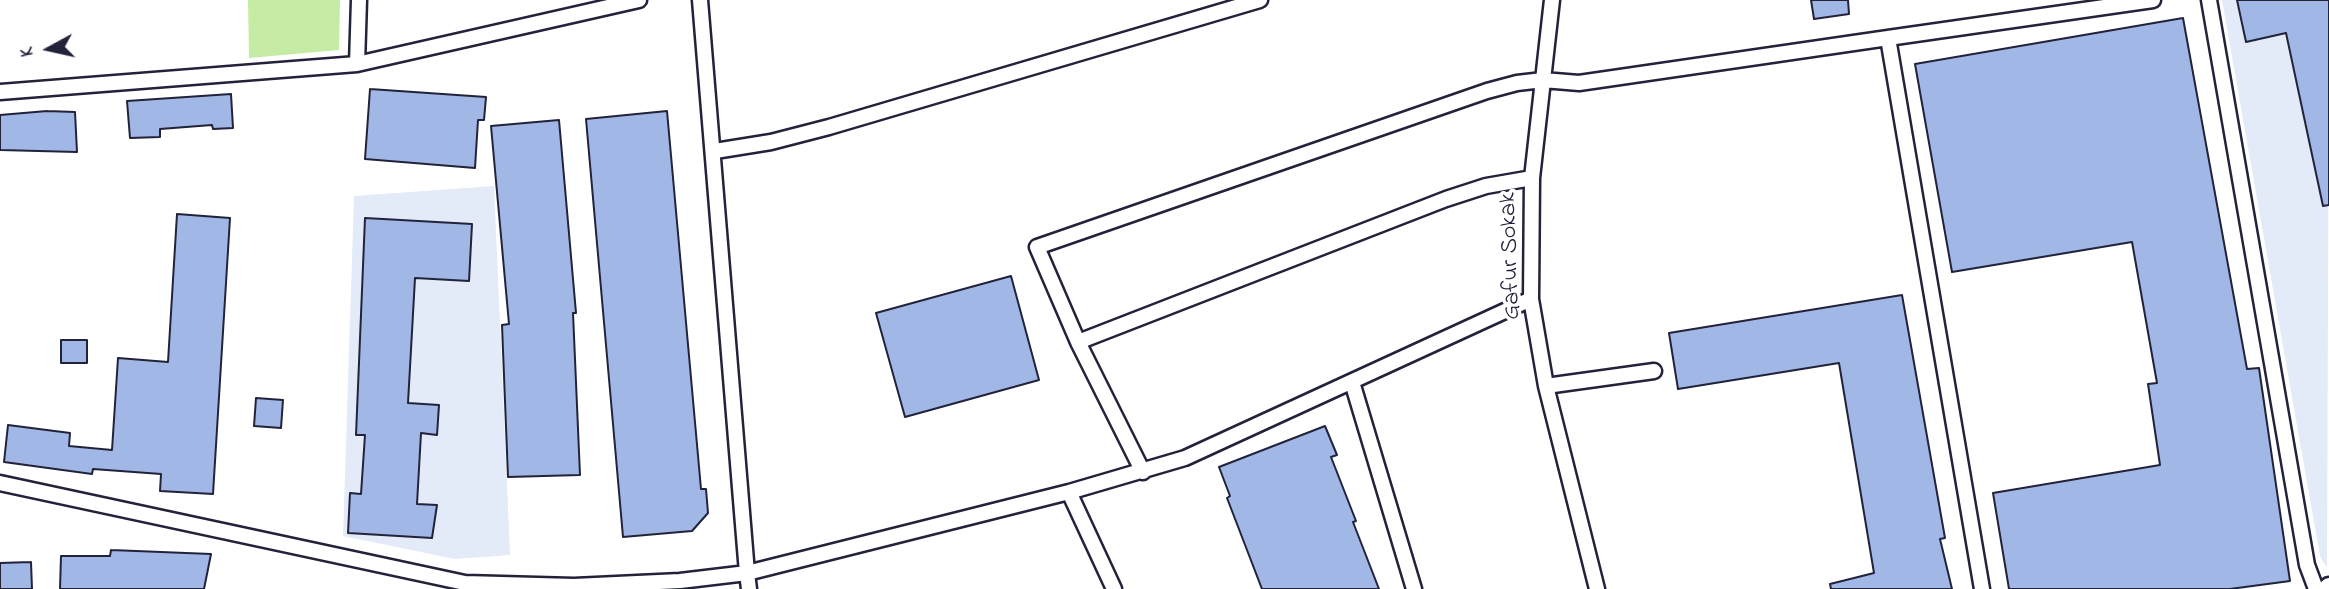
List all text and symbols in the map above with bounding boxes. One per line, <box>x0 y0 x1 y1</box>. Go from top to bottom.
north arrow <box>14 14 84 84</box>
text: K <box>14 46 42 58</box>
street label: Gafur Sokak <box>1495 192 1529 320</box>

